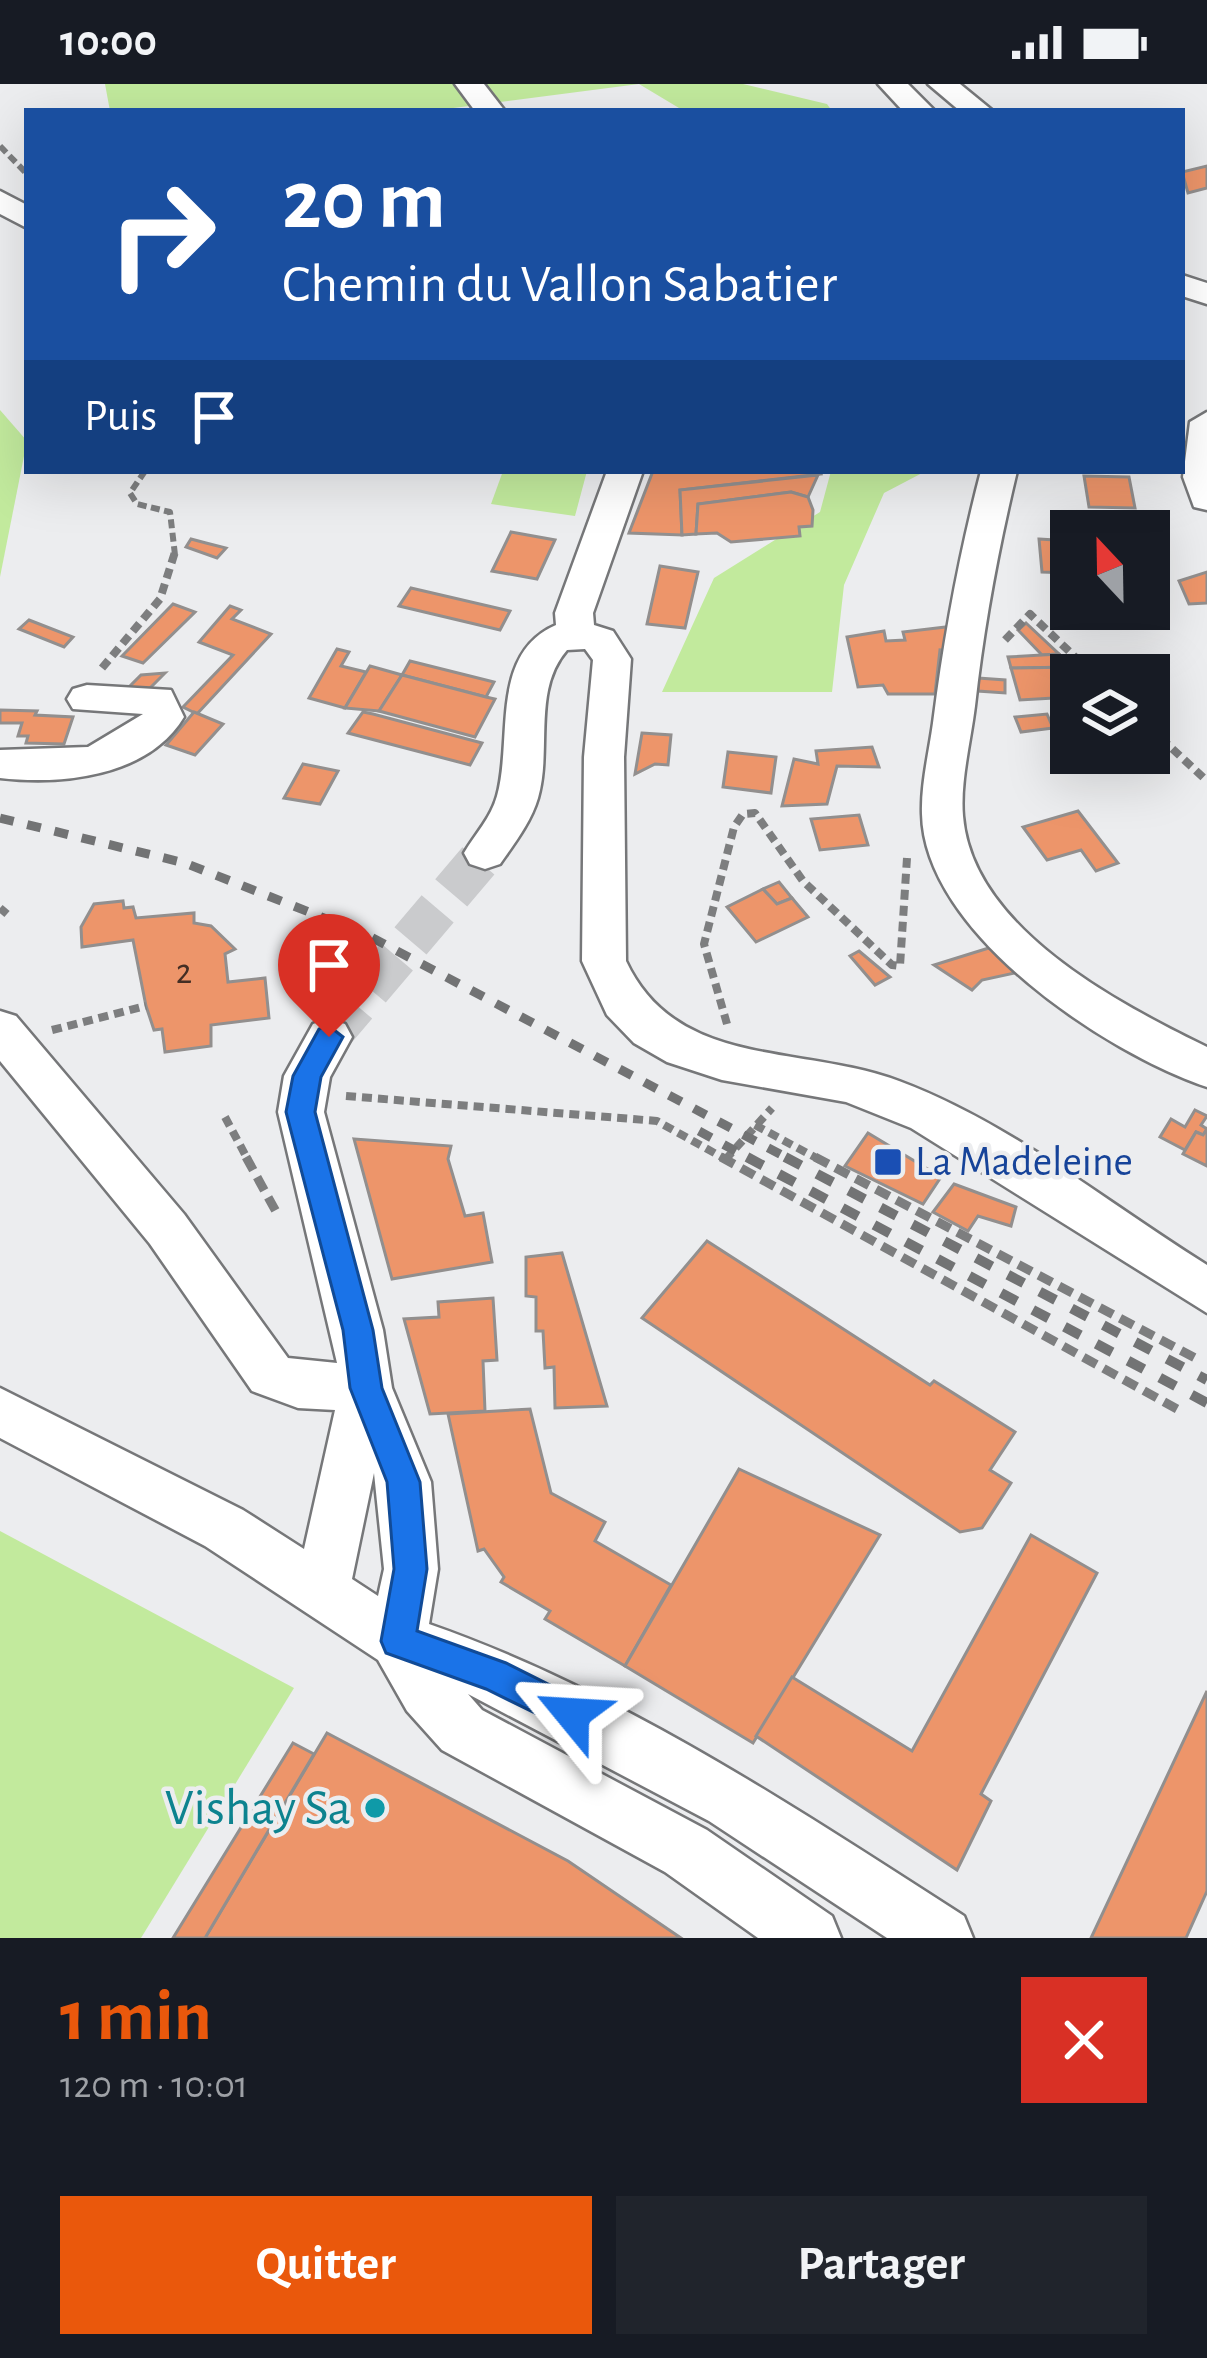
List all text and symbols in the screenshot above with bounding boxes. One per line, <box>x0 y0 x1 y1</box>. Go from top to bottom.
text: 10:00 <box>60 19 157 64</box>
icon: right <box>84 156 240 312</box>
text: 20 m <box>282 160 446 244</box>
text: Chemin du Vallon Sabatier <box>282 258 837 312</box>
icon: arrive <box>181 384 247 450</box>
text: Puis <box>84 394 157 439</box>
north arrow <box>1050 510 1170 630</box>
map controls <box>1050 510 1170 774</box>
button: layers <box>1050 654 1170 774</box>
pin <box>278 914 380 1037</box>
icon: arrive <box>296 932 362 998</box>
house number: 2 <box>176 954 192 990</box>
place label: La Madeleine <box>915 1141 1133 1183</box>
marker: La Madeleine <box>872 1146 904 1178</box>
position arrow <box>509 1651 635 1777</box>
place label: Vishay Sa <box>165 1783 351 1834</box>
marker: Vishay Sa <box>362 1795 388 1821</box>
button: close <box>1021 1977 1147 2103</box>
text: 1 min <box>60 1981 212 2053</box>
text: 120 m · 10:01 <box>60 2066 248 2105</box>
button: Quitter <box>60 2196 592 2334</box>
button: Partager <box>616 2196 1147 2334</box>

